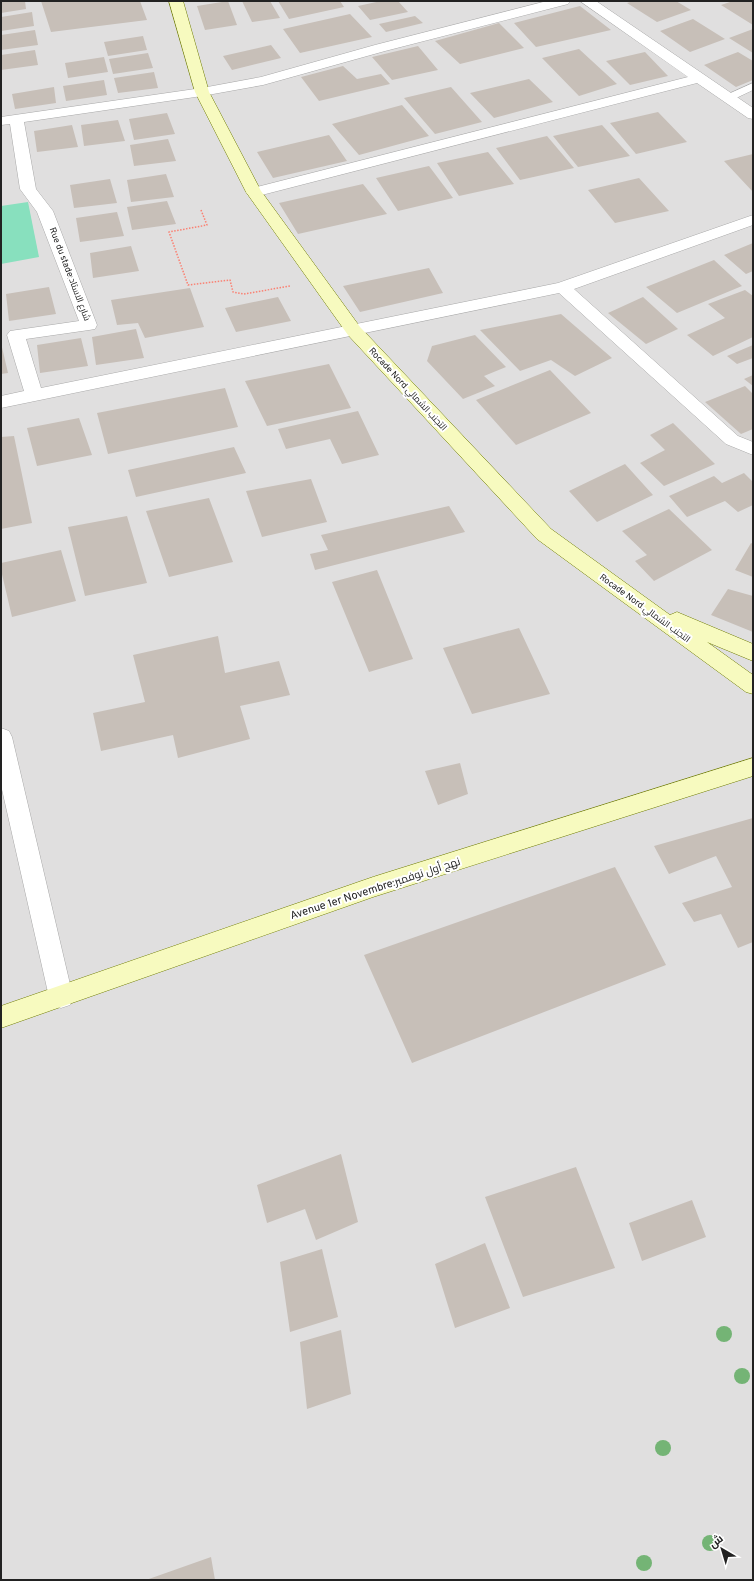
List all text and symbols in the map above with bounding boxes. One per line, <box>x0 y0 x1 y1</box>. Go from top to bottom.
street label: Rue du stade;شارع الاستاد <box>47 226 92 322</box>
street label: Rocade Nord,التجنب الشمالي <box>366 346 449 434</box>
street label: Rocade Nord,التجنب الشمالي <box>597 572 692 646</box>
street label: Avenue 1er Novembre;نهج أول نوفمبر <box>288 854 462 923</box>
north arrow <box>702 1529 742 1569</box>
text: ش <box>707 1532 726 1552</box>

